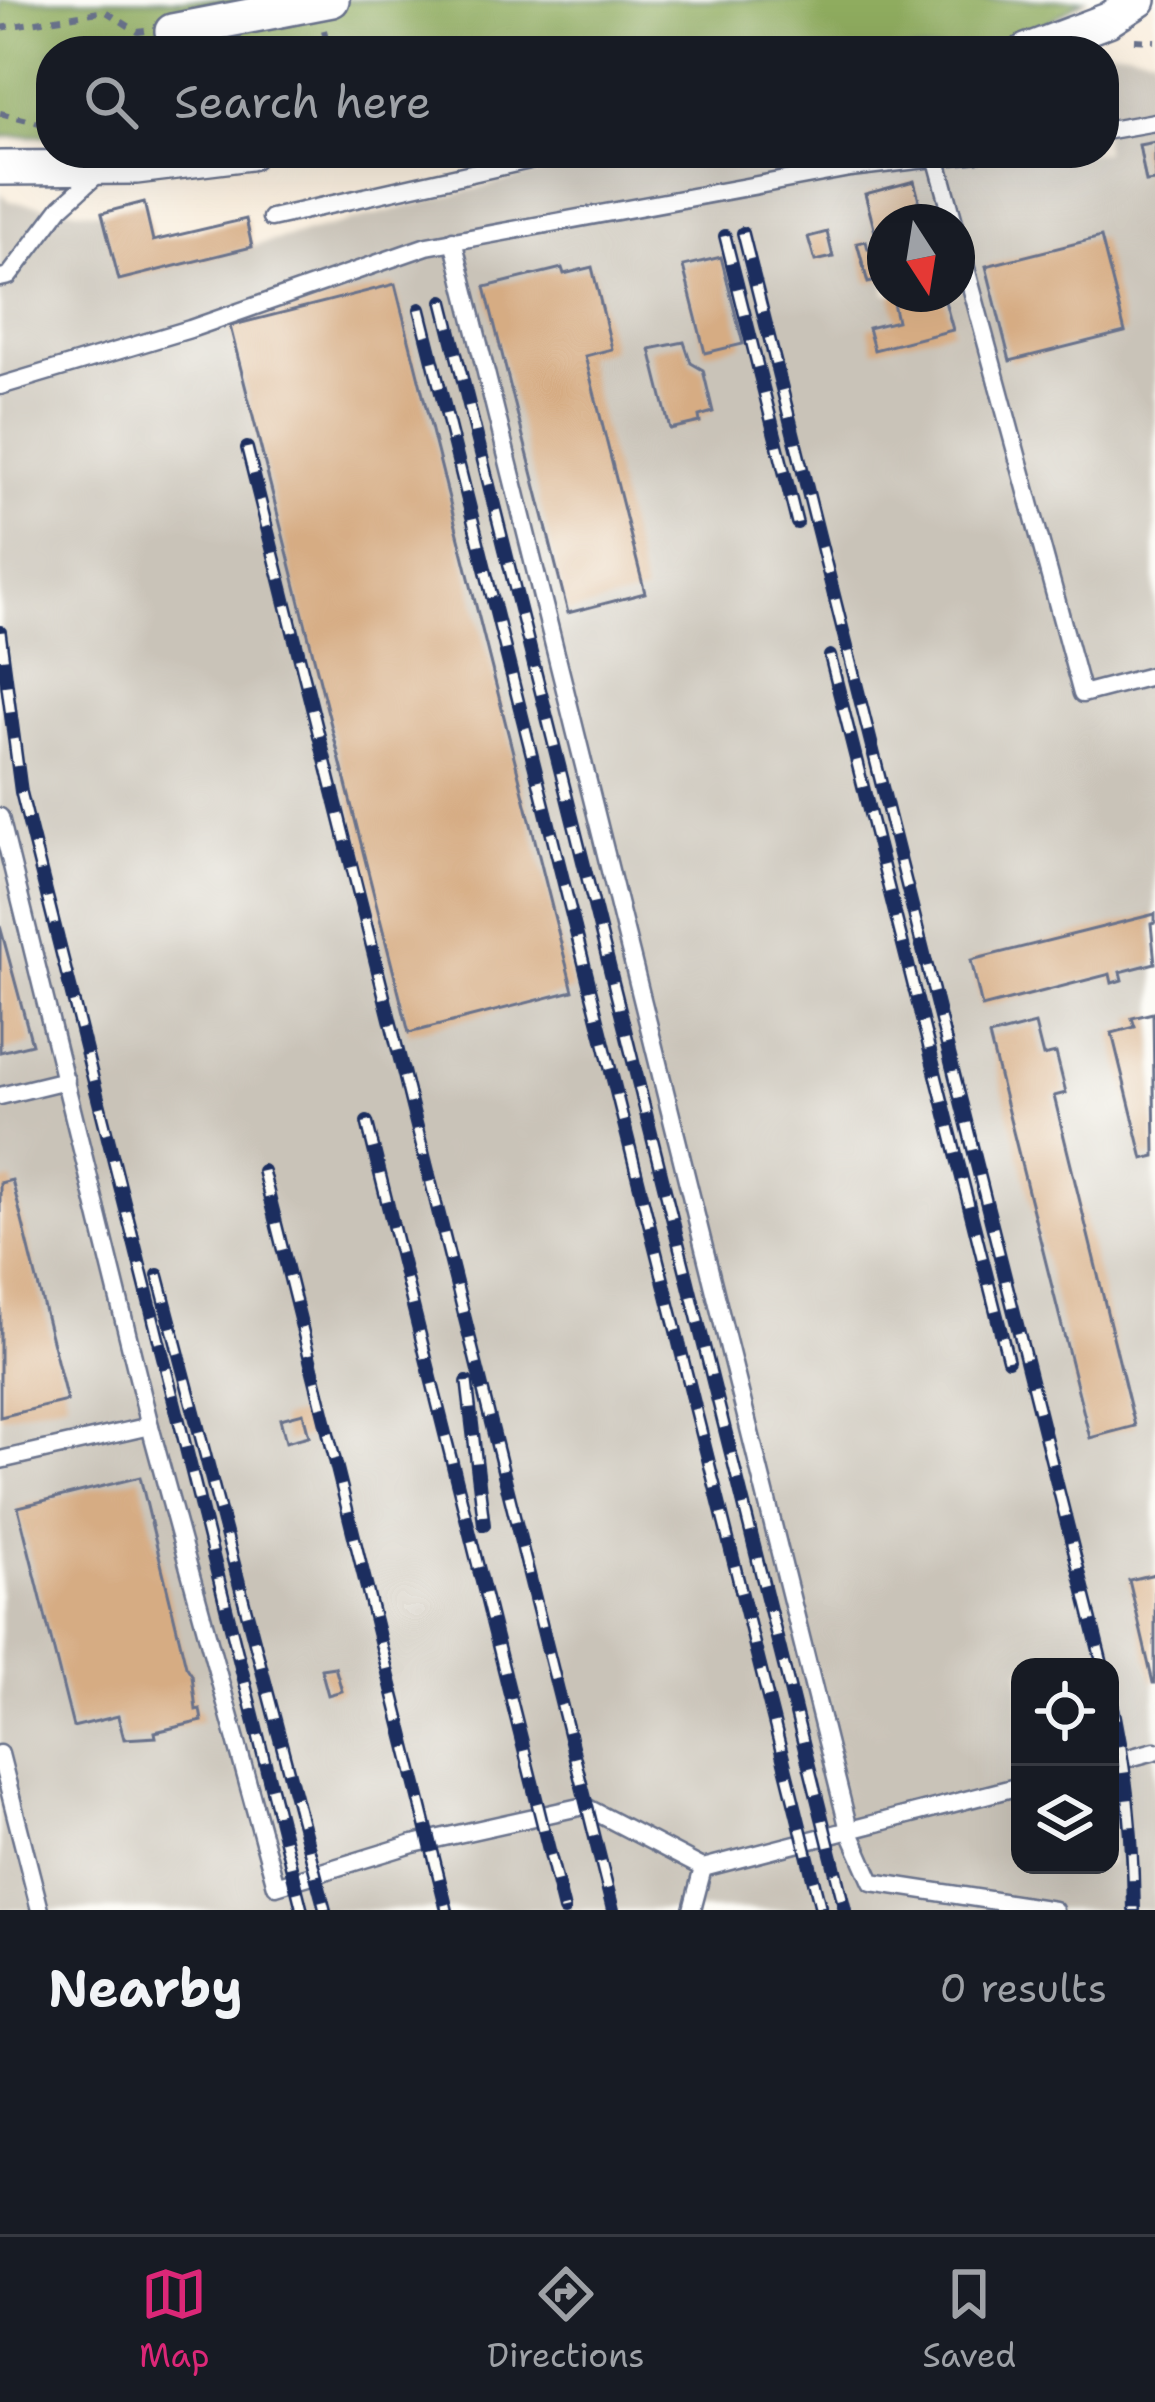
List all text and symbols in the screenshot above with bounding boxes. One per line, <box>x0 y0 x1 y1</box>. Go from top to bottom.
search box <box>36 36 1119 168</box>
icon: search <box>78 69 144 135</box>
text: Search here <box>174 72 431 132</box>
north arrow <box>867 204 975 312</box>
map controls <box>1011 1658 1119 1874</box>
button: locate <box>1011 1658 1119 1766</box>
button: layers <box>1011 1766 1119 1874</box>
text: Nearby <box>48 1954 243 2022</box>
text: 0 results <box>940 1962 1107 2014</box>
tab: Map <box>139 2261 210 2378</box>
tab: Directions <box>487 2261 645 2378</box>
tab: Saved <box>922 2261 1016 2378</box>

